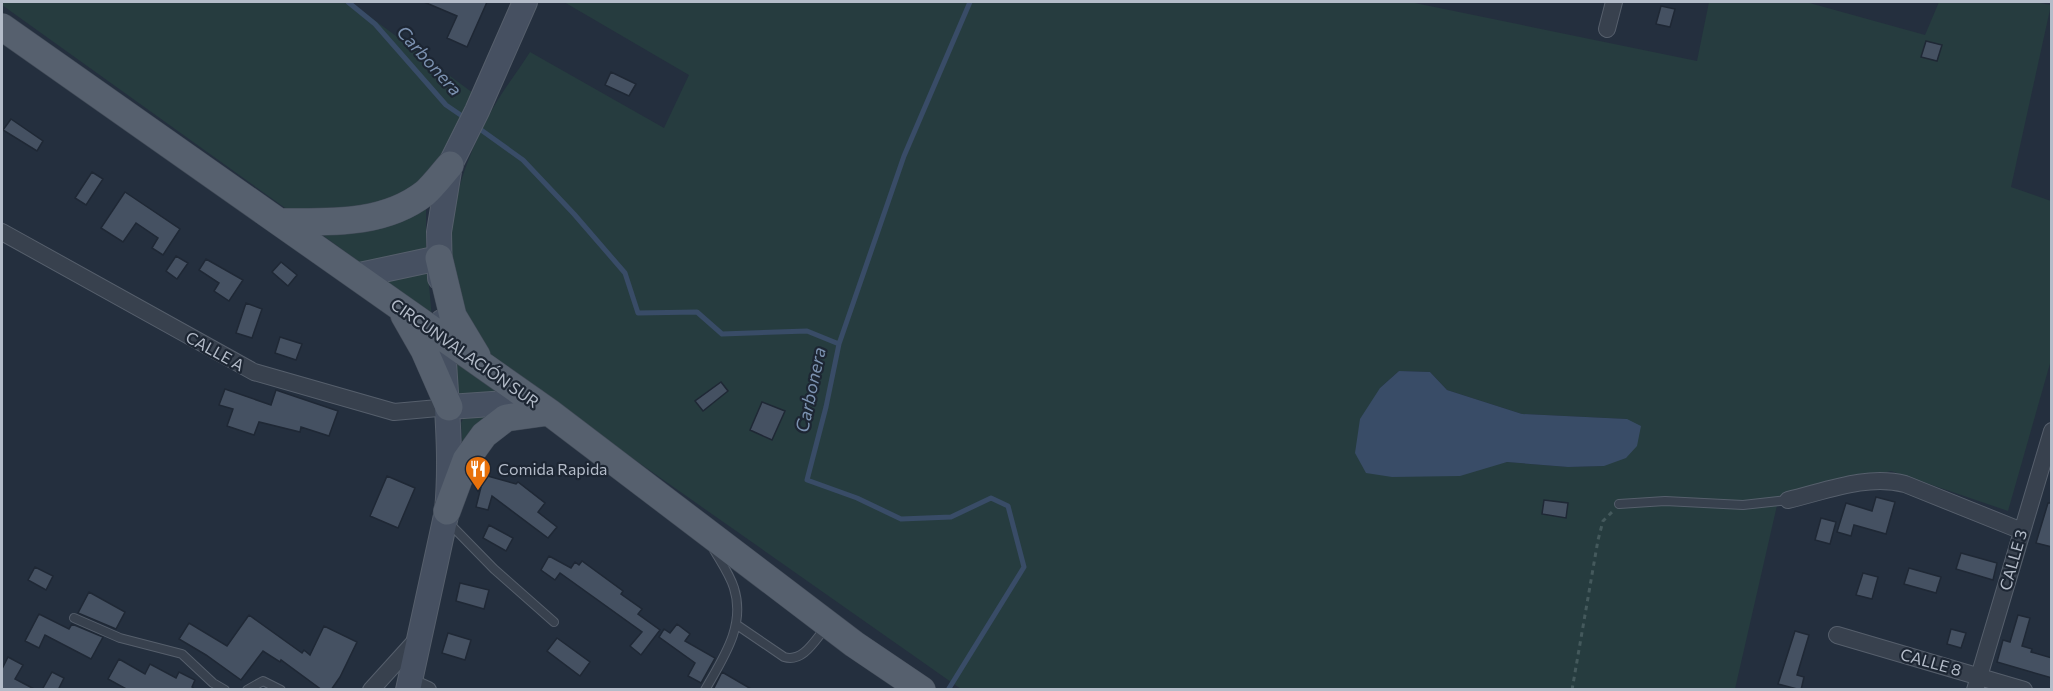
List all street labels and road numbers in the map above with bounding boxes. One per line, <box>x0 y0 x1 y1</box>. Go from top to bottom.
street label: CIRCUNVALACIÓN SUR <box>387 294 543 411</box>
street label: CALLE A <box>183 327 248 374</box>
street label: CALLE 3 <box>1995 527 2030 592</box>
street label: CALLE 8 <box>1898 644 1964 679</box>

